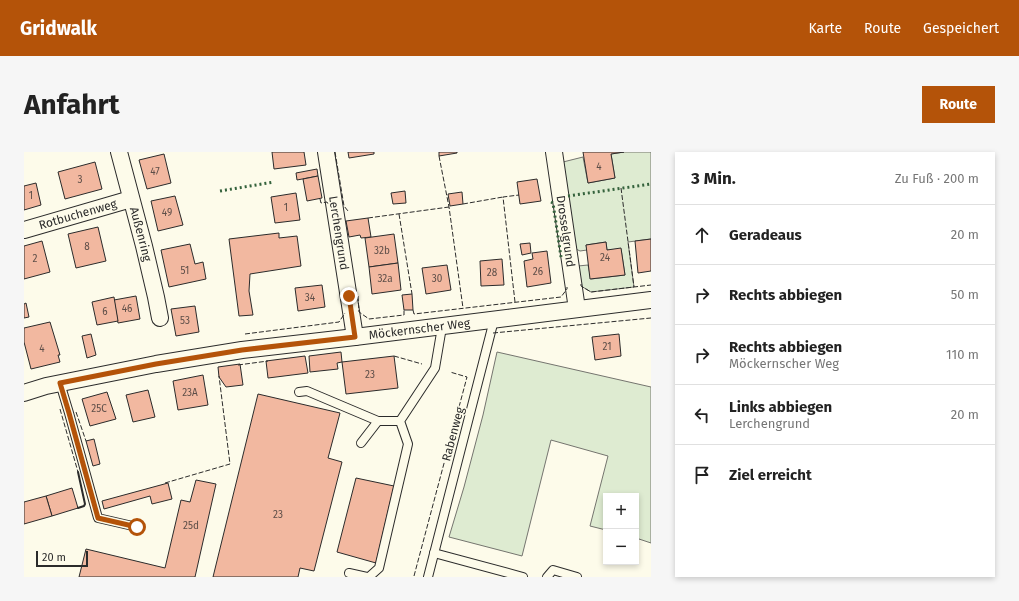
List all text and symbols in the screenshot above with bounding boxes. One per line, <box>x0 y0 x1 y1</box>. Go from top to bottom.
text: Gridwalk <box>20 17 97 40</box>
text: Karte <box>808 20 842 37</box>
text: Route <box>864 20 901 37</box>
text: Gespeichert <box>923 20 999 37</box>
button: Route <box>922 86 995 123</box>
text: Anfahrt <box>24 88 120 121</box>
house number: 4 <box>596 161 602 173</box>
house number: 47 <box>150 166 160 178</box>
text: 3 Min. <box>691 168 736 189</box>
text: Zu Fuß · 200 m <box>895 171 979 186</box>
house number: 3 <box>78 174 83 186</box>
house number: 1 <box>29 190 33 202</box>
street label: Drosselgrund <box>553 194 578 268</box>
street label: Lerchengrund <box>326 195 351 271</box>
street label: Rotbuchenweg <box>37 196 119 232</box>
house number: 1 <box>284 202 288 214</box>
street label: Außenring <box>127 205 155 264</box>
house number: 49 <box>162 207 172 219</box>
icon: ahead <box>691 224 713 246</box>
text: Geradeaus <box>729 226 802 244</box>
text: 20 m <box>951 227 979 242</box>
house number: 8 <box>84 241 90 253</box>
house number: 32b <box>374 245 390 257</box>
house number: 24 <box>600 252 611 264</box>
house number: 2 <box>33 253 38 265</box>
house number: 51 <box>181 265 189 277</box>
house number: 26 <box>533 266 543 278</box>
house number: 28 <box>487 267 498 279</box>
house number: 32a <box>377 273 393 285</box>
house number: 30 <box>432 273 443 285</box>
icon: right <box>691 284 713 306</box>
text: Rechts abbiegen <box>729 286 842 304</box>
route end <box>340 287 358 305</box>
text: 50 m <box>951 287 979 302</box>
house number: 34 <box>305 292 316 304</box>
house number: 46 <box>122 303 132 315</box>
house number: 6 <box>102 306 108 318</box>
house number: 53 <box>180 315 190 327</box>
street label: Möckernscher Weg <box>368 316 471 342</box>
text: Rechts abbiegen <box>729 338 842 356</box>
house number: 21 <box>602 341 612 353</box>
house number: 4 <box>39 343 45 355</box>
icon: right <box>691 344 713 366</box>
text: 110 m <box>946 347 979 362</box>
text: Möckernscher Weg <box>729 356 839 371</box>
house number: 23 <box>365 369 375 381</box>
house number: 23A <box>182 387 198 399</box>
text: Links abbiegen <box>729 398 832 416</box>
house number: 25C <box>91 403 107 415</box>
icon: left <box>691 404 713 426</box>
street label: Rabenweg <box>439 405 467 463</box>
text: 20 m <box>951 407 979 422</box>
text: Lerchengrund <box>729 416 810 431</box>
icon: arrive <box>691 464 713 486</box>
text: Ziel erreicht <box>729 466 812 484</box>
map controls <box>603 493 639 565</box>
button: + <box>603 493 639 529</box>
house number: 23 <box>273 509 283 521</box>
route start <box>128 518 146 536</box>
house number: 25d <box>183 520 199 532</box>
button: − <box>603 529 639 565</box>
scale bar <box>36 549 88 568</box>
text: 20 m <box>42 551 66 564</box>

